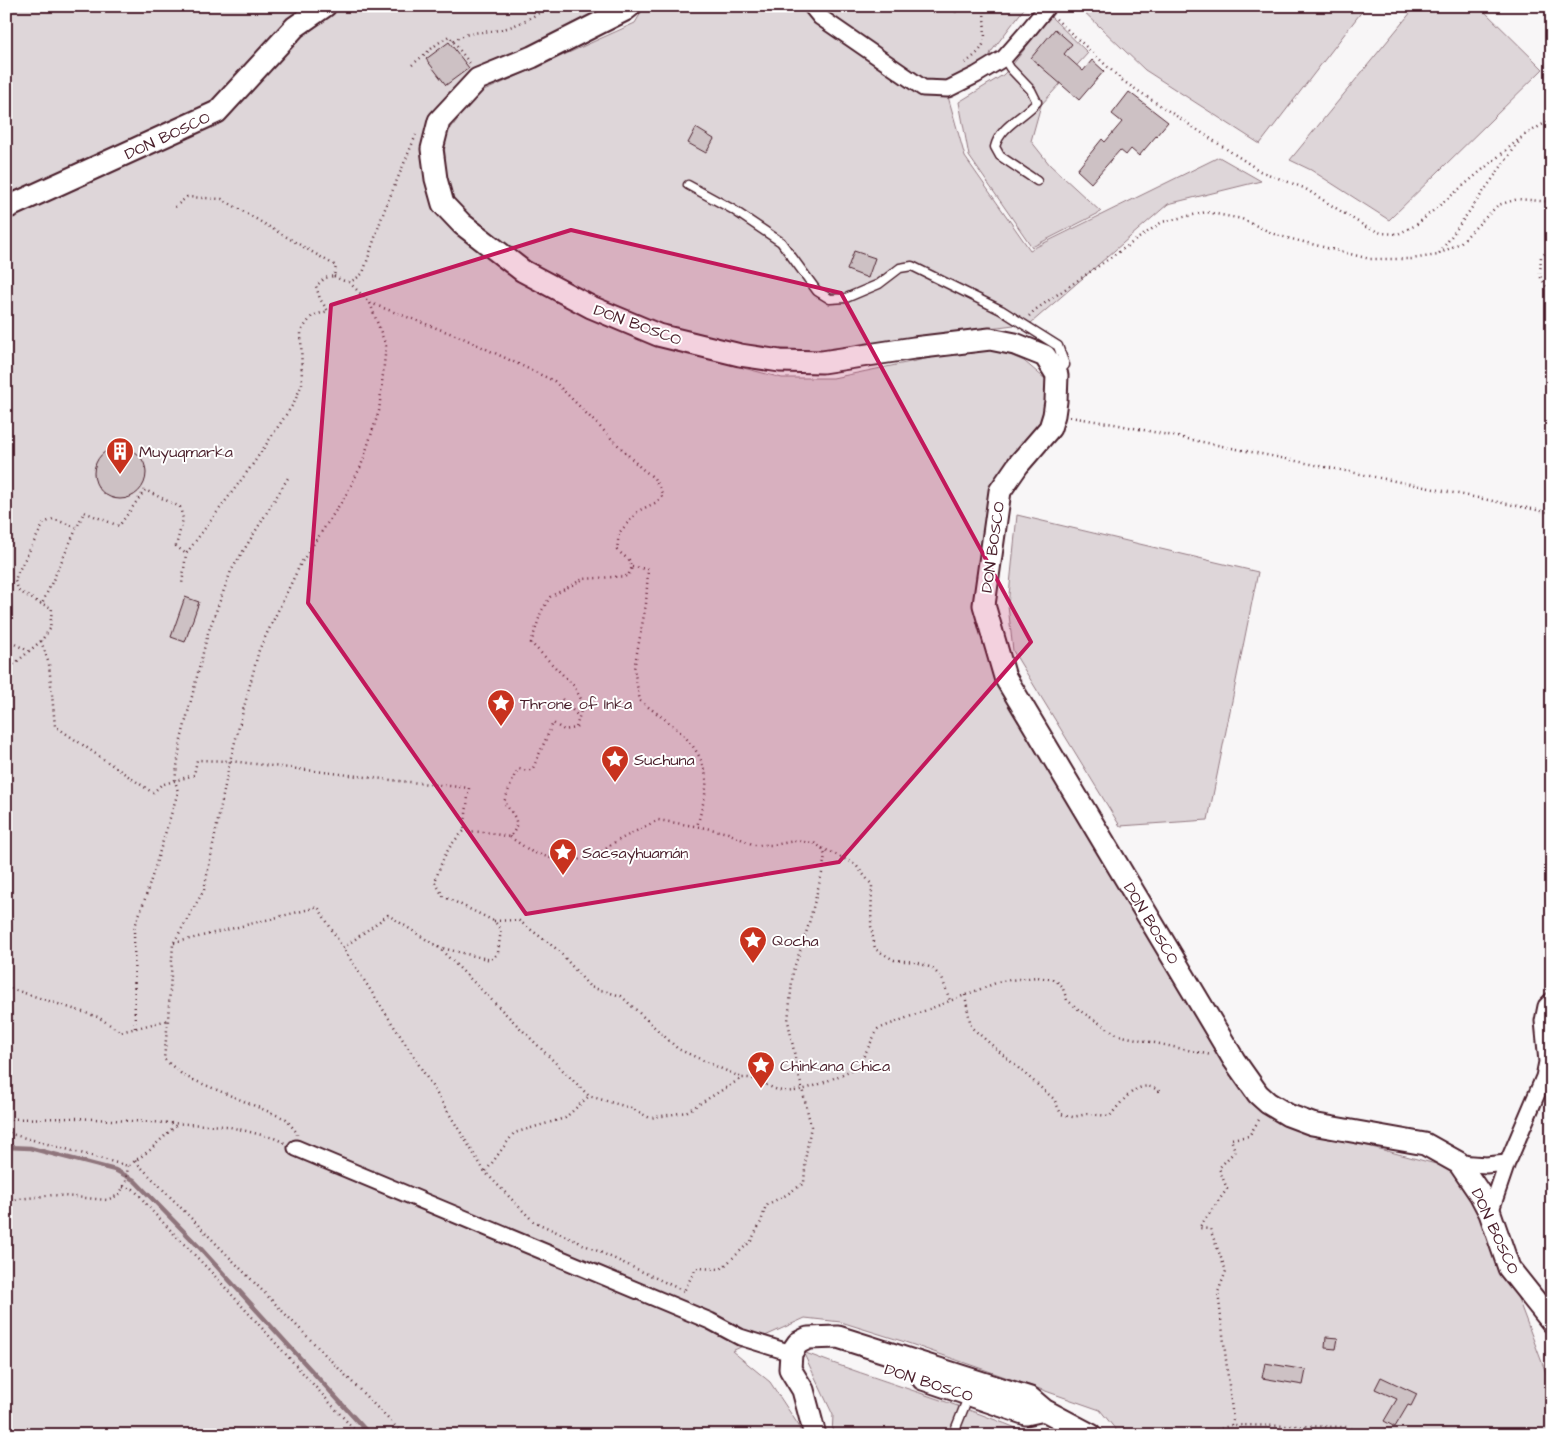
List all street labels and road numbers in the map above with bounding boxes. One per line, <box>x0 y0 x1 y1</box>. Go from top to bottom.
street label: DON BOSCO <box>121 106 214 165</box>
street label: DON BOSCO <box>591 299 685 351</box>
street label: DON BOSCO <box>976 500 1010 594</box>
street label: DON BOSCO <box>1118 878 1184 969</box>
street label: DON BOSCO <box>1466 1185 1525 1278</box>
street label: DON BOSCO <box>882 1358 976 1408</box>

